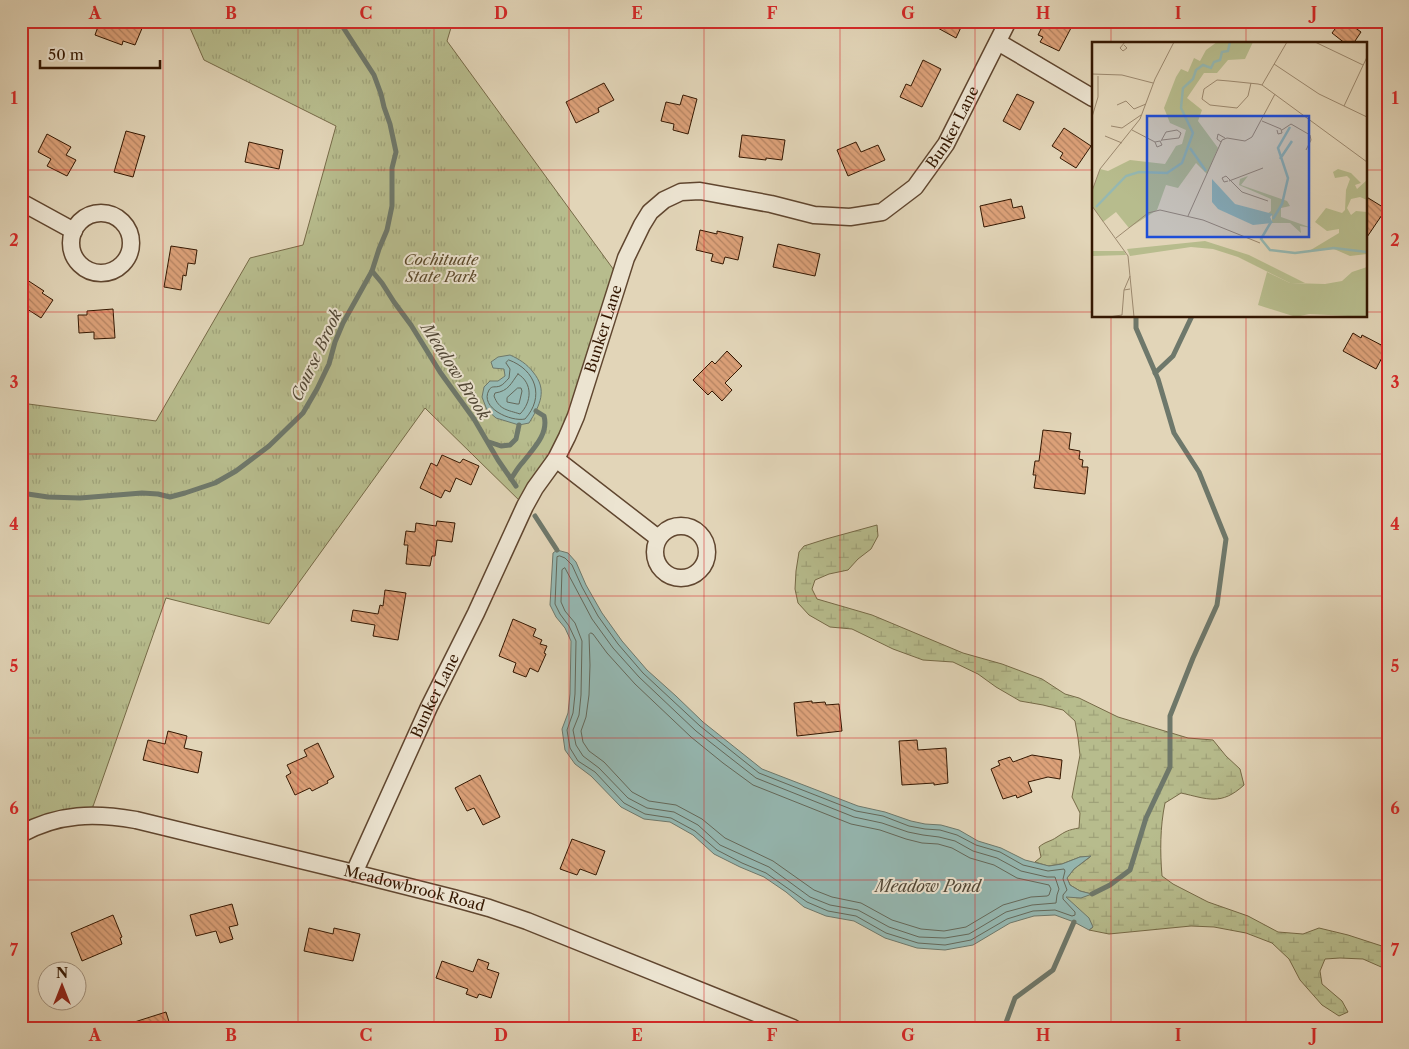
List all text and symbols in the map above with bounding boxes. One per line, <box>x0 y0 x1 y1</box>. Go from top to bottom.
text: A <box>88 3 102 23</box>
text: B <box>225 3 237 23</box>
text: C <box>360 3 372 23</box>
text: D <box>494 3 508 23</box>
text: E <box>631 3 643 23</box>
text: F <box>767 3 778 23</box>
text: G <box>901 3 915 23</box>
text: H <box>1036 3 1050 23</box>
text: I <box>1175 3 1182 23</box>
text: J <box>1308 3 1317 23</box>
scale bar <box>40 38 160 70</box>
inset map <box>1092 42 1366 318</box>
text: 50 m <box>48 45 84 64</box>
street label: Bunker Lane <box>922 83 983 172</box>
text: 1 <box>10 88 18 108</box>
text: 1 <box>1391 88 1399 108</box>
text: 2 <box>9 230 19 250</box>
text: 2 <box>1390 230 1400 250</box>
park label: Cochituate State Park <box>404 250 479 286</box>
street label: Bunker Lane <box>580 283 626 375</box>
water label: Course Brook <box>286 305 346 404</box>
water label: Meadow Brook <box>416 317 495 424</box>
text: 3 <box>9 372 19 392</box>
text: 3 <box>1390 372 1400 392</box>
text: 4 <box>9 514 19 534</box>
text: 4 <box>1390 514 1400 534</box>
street label: Bunker Lane <box>406 650 463 741</box>
text: 5 <box>10 656 19 676</box>
text: 5 <box>1391 656 1400 676</box>
text: 6 <box>9 798 19 818</box>
text: 6 <box>1390 798 1400 818</box>
street label: Meadowbrook Road <box>342 861 487 915</box>
water label: Meadow Pond <box>873 876 982 896</box>
text: 7 <box>10 940 19 960</box>
text: 7 <box>1391 940 1400 960</box>
north arrow <box>38 962 88 1012</box>
text: N <box>56 964 68 982</box>
text: A <box>88 1025 102 1045</box>
text: B <box>225 1025 237 1045</box>
text: C <box>360 1025 372 1045</box>
text: D <box>494 1025 508 1045</box>
text: E <box>631 1025 643 1045</box>
text: F <box>767 1025 778 1045</box>
text: G <box>901 1025 915 1045</box>
text: H <box>1036 1025 1050 1045</box>
text: I <box>1175 1025 1182 1045</box>
text: J <box>1308 1025 1317 1045</box>

